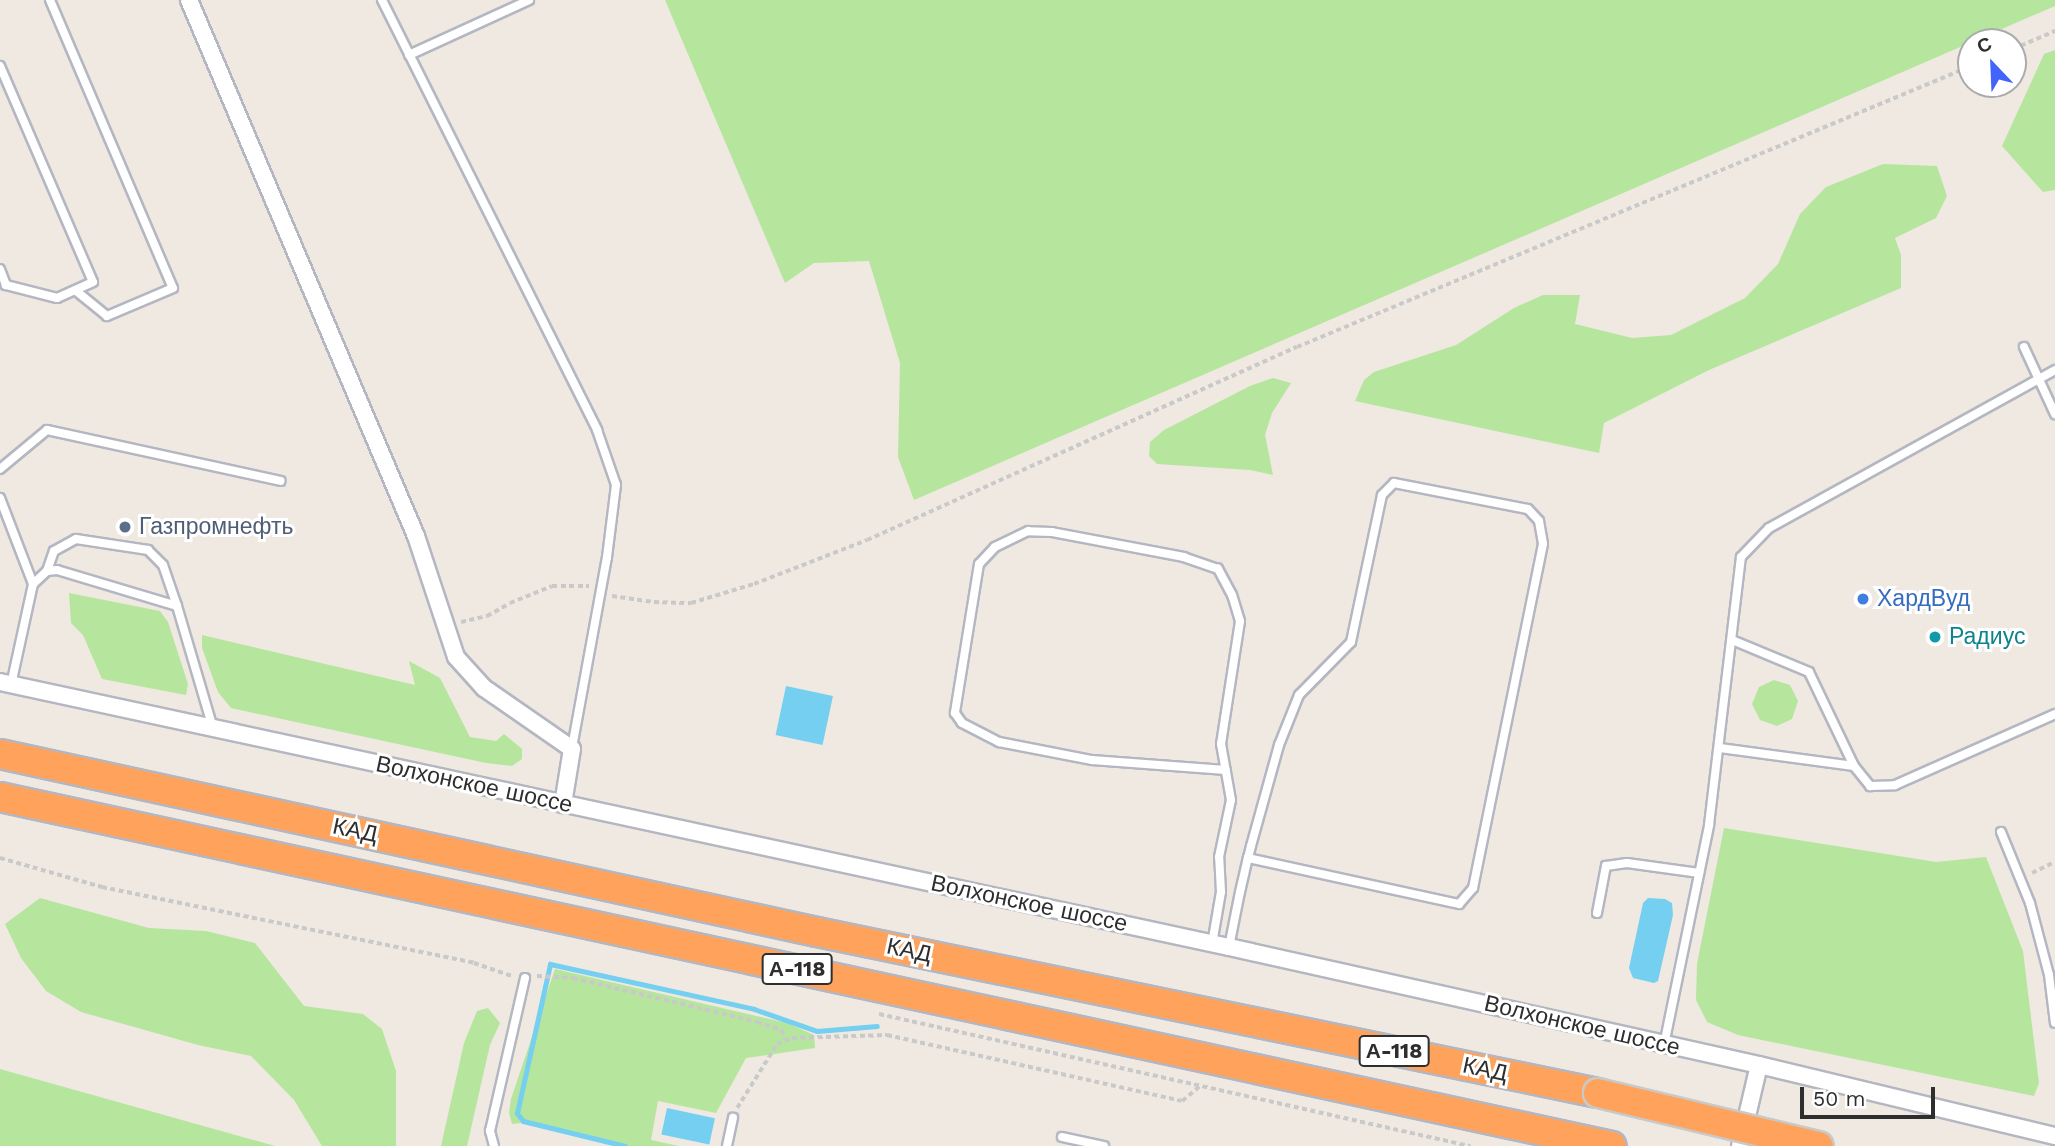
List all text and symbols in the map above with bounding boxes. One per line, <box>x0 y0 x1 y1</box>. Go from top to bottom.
north arrow <box>1957 28 2027 98</box>
text: С <box>1974 32 1995 58</box>
place label: Газпромнефть <box>139 513 294 541</box>
marker: Газпромнефть <box>117 519 133 535</box>
place label: ХардВуд <box>1877 585 1970 613</box>
marker: ХардВуд <box>1855 591 1871 607</box>
place label: Радиус <box>1949 623 2025 651</box>
marker: Радиус <box>1927 629 1943 645</box>
street label: Волхонское шоссе <box>373 751 575 819</box>
street label: КАД <box>330 813 380 849</box>
street label: Волхонское шоссе <box>928 870 1130 938</box>
street label: КАД <box>884 933 934 969</box>
road number: А-118 <box>760 951 834 986</box>
street label: Волхонское шоссе <box>1481 990 1683 1062</box>
road number: А-118 <box>1357 1034 1431 1068</box>
street label: КАД <box>1460 1052 1510 1088</box>
scale bar <box>1803 1072 1938 1116</box>
text: 50 m <box>1813 1086 1865 1111</box>

